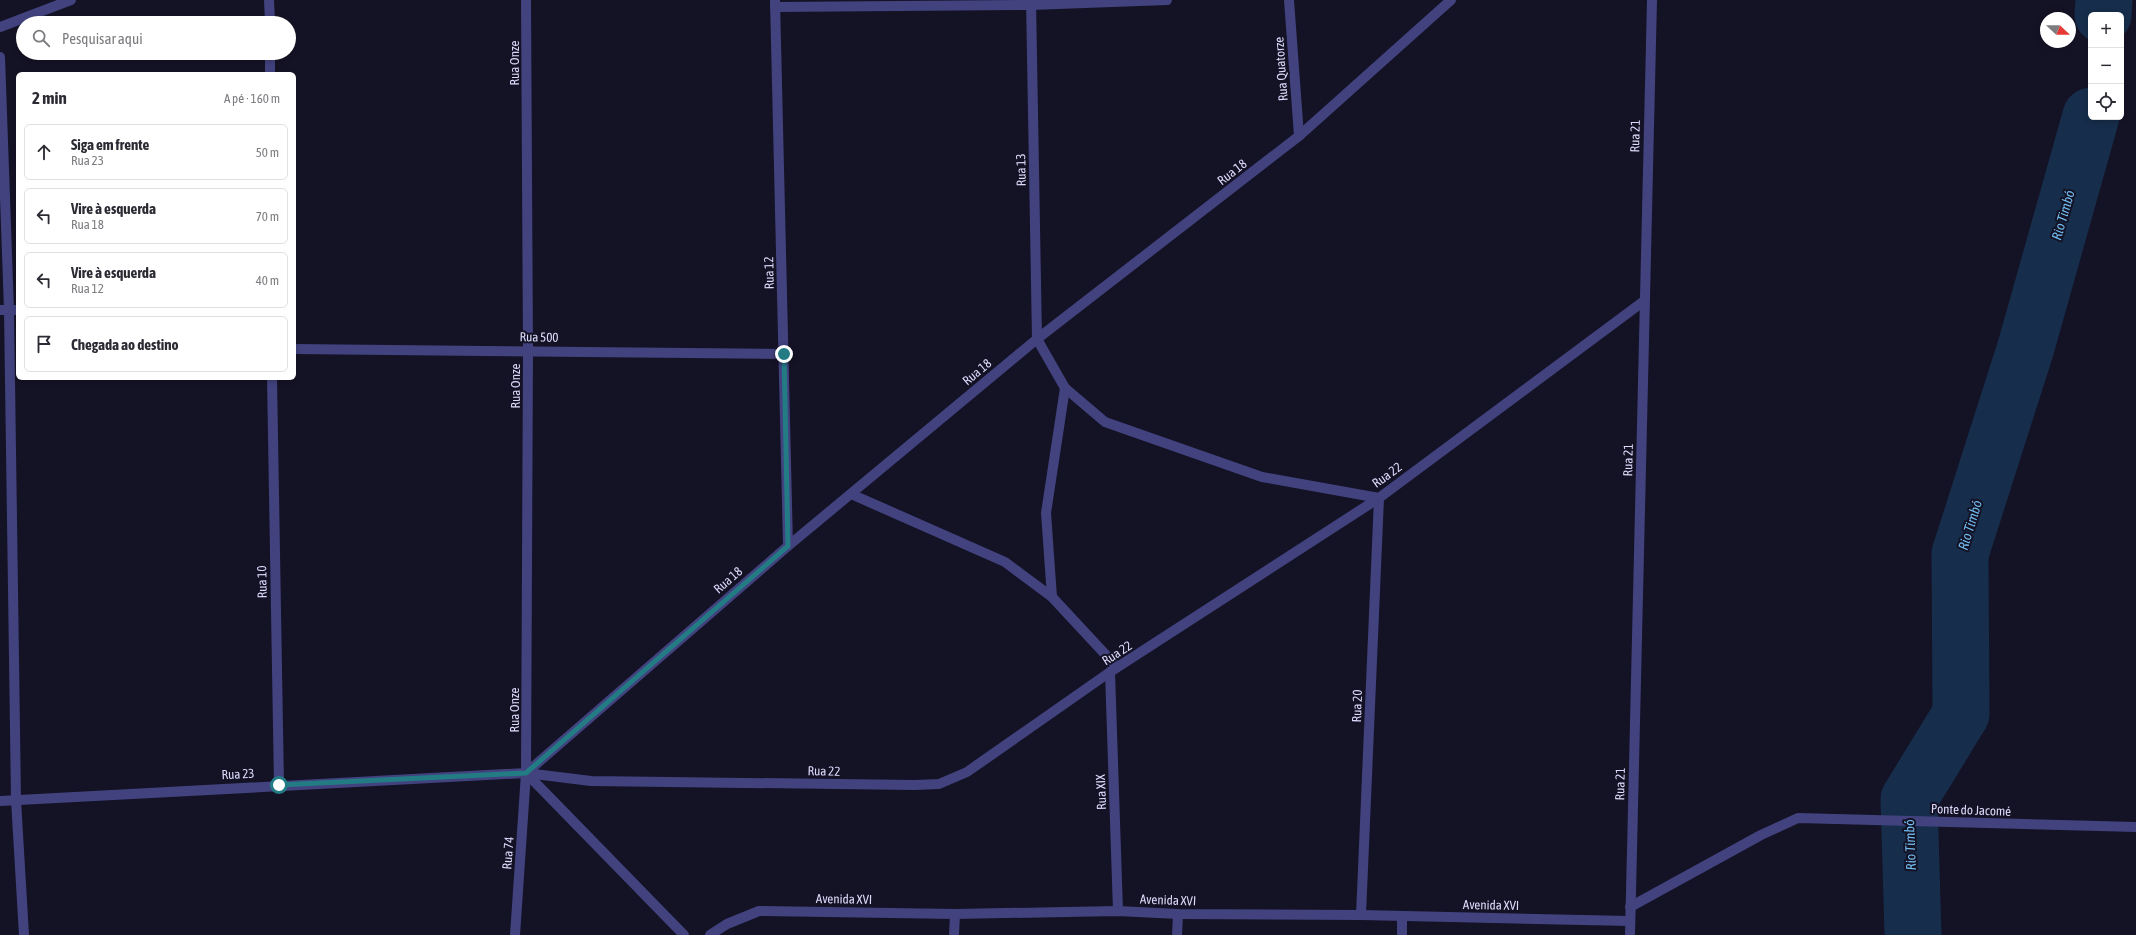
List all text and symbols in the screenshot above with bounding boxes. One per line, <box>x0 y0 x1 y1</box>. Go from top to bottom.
north arrow <box>2040 12 2076 48</box>
map controls <box>2088 12 2124 120</box>
button: + <box>2088 12 2124 48</box>
search box <box>16 16 296 60</box>
icon: search <box>30 27 52 49</box>
text: Pesquisar aqui <box>62 30 143 47</box>
street label: Rua Quatorze <box>1271 36 1291 102</box>
street label: Rua Onze <box>507 40 522 85</box>
button: − <box>2088 48 2124 84</box>
button: locate <box>2088 84 2124 120</box>
text: 2 min <box>32 88 67 108</box>
text: A pé · 160 m <box>224 91 280 106</box>
street label: Rua 21 <box>1627 119 1643 153</box>
text: Siga em frente <box>71 136 149 153</box>
icon: ahead <box>33 141 55 163</box>
text: 50 m <box>256 145 279 160</box>
text: Rua 23 <box>71 153 104 168</box>
street label: Rua 13 <box>1013 153 1029 187</box>
street label: Rua 18 <box>1214 156 1250 188</box>
water label: Rio Timbó <box>2048 188 2078 242</box>
text: Vire à esquerda <box>71 200 156 217</box>
icon: left <box>33 205 55 227</box>
text: 70 m <box>256 209 279 224</box>
text: Rua 18 <box>71 217 104 232</box>
street label: Rua 12 <box>761 256 777 290</box>
text: Vire à esquerda <box>71 264 156 281</box>
icon: left <box>33 269 55 291</box>
text: 40 m <box>256 273 279 288</box>
text: Rua 12 <box>71 281 104 296</box>
street label: Rua 500 <box>519 329 559 345</box>
icon: arrive <box>33 333 55 355</box>
text: Chegada ao destino <box>71 336 179 353</box>
route end <box>775 345 793 363</box>
street label: Rua 18 <box>960 356 994 388</box>
street label: Rua Onze <box>508 363 523 408</box>
street label: Rua 21 <box>1620 443 1636 477</box>
street label: Rua 22 <box>1369 459 1405 491</box>
water label: Rio Timbó <box>1955 498 1985 552</box>
street label: Rua 18 <box>711 564 745 596</box>
street label: Rua 10 <box>254 565 270 599</box>
street label: Rua 22 <box>1099 638 1135 668</box>
street label: Rua Onze <box>507 687 522 732</box>
street label: Rua 20 <box>1349 689 1365 723</box>
street label: Rua 22 <box>807 763 841 779</box>
street label: Rua 23 <box>221 766 255 782</box>
street label: Rua 21 <box>1612 767 1628 801</box>
street label: Rua XIX <box>1093 774 1109 810</box>
route start <box>270 776 288 794</box>
street label: Ponte do Jacomé <box>1931 801 2012 819</box>
water label: Rio Timbó <box>1901 819 1919 871</box>
street label: Rua 74 <box>499 836 517 870</box>
street label: Avenida XVI <box>816 891 872 907</box>
street label: Avenida XVI <box>1140 892 1196 908</box>
street label: Avenida XVI <box>1463 897 1519 913</box>

